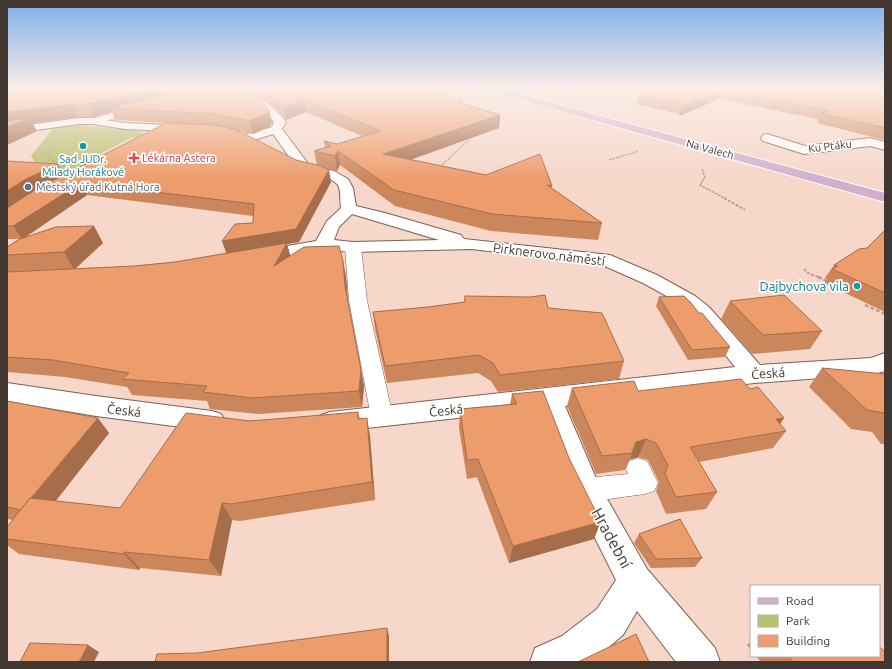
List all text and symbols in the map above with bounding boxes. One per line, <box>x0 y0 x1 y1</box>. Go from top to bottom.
street label: Na Valech <box>685 137 735 161</box>
street label: Ku Ptáku <box>808 137 852 155</box>
marker: Sad JUDr. Milady Horákové <box>78 141 88 151</box>
place label: Lékárna Astera <box>142 152 216 164</box>
place label: Sad JUDr. Milady Horákové <box>42 153 124 178</box>
marker: Lékárna Astera <box>129 153 139 163</box>
place label: Městský úřad Kutná Hora <box>36 181 160 193</box>
marker: Městský úřad Kutná Hora <box>23 182 33 192</box>
street label: Pirknerovo náměstí <box>492 240 607 268</box>
place label: Dajbychova vila <box>760 279 849 293</box>
marker: Dajbychova vila <box>852 281 862 291</box>
street label: Česká <box>751 365 785 381</box>
street label: Česká <box>106 401 142 419</box>
street label: Česká <box>428 401 464 419</box>
street label: Hradební <box>588 505 636 572</box>
legend <box>750 585 880 657</box>
text: Road <box>786 594 814 607</box>
text: Park <box>786 614 810 627</box>
text: Building <box>786 634 830 647</box>

